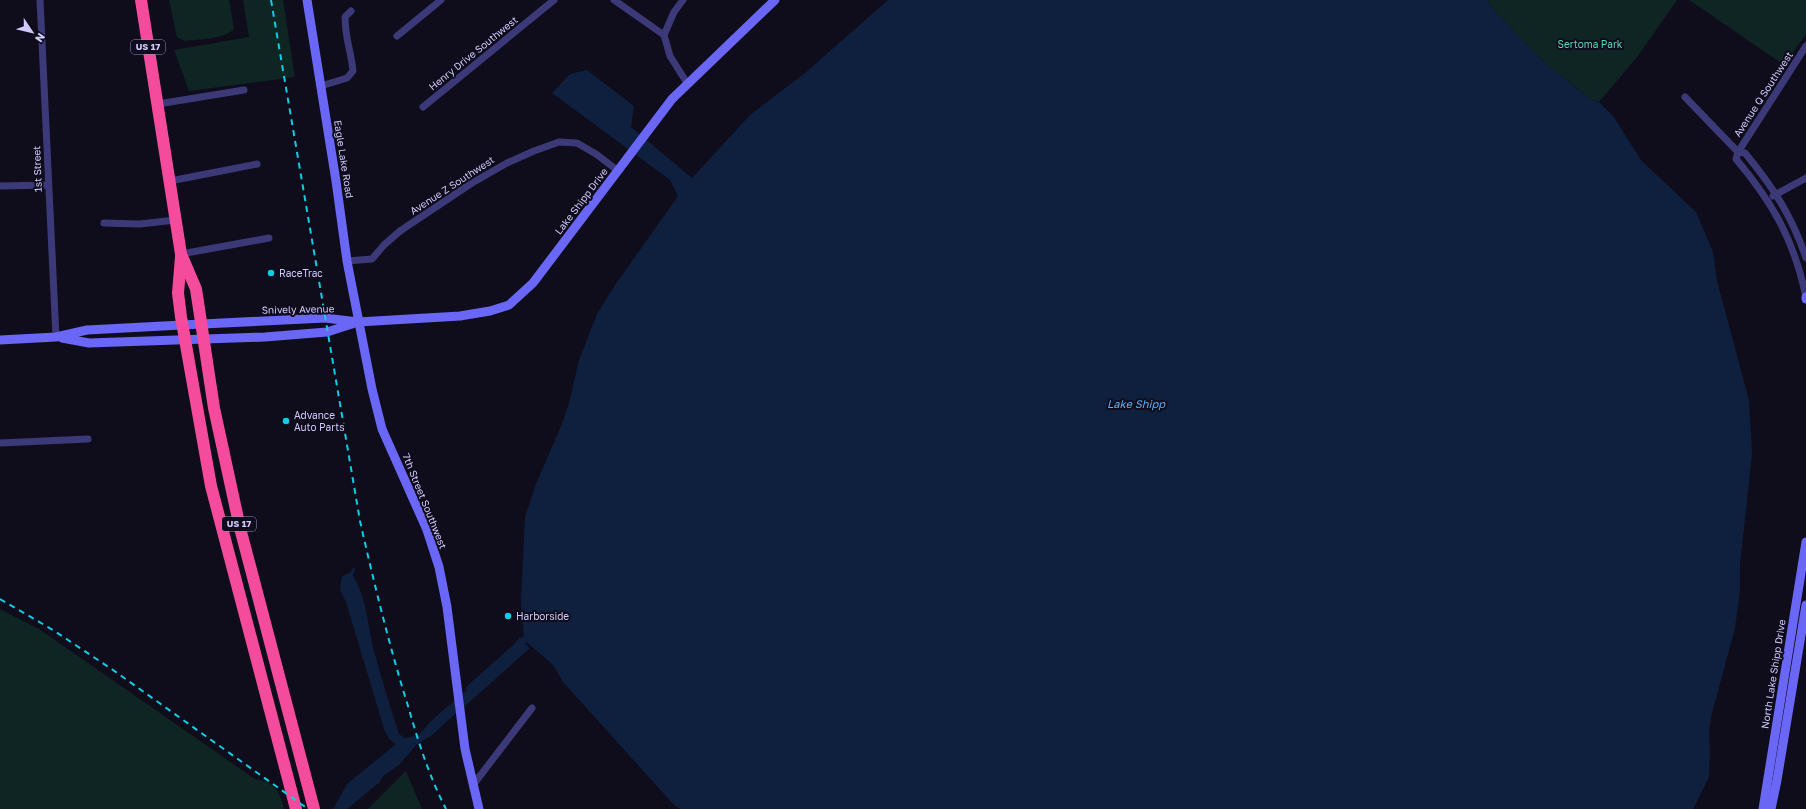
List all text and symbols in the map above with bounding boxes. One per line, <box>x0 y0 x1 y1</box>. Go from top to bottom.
north arrow <box>12 12 52 52</box>
street label: Henry Drive Southwest <box>426 13 520 93</box>
text: N <box>33 31 48 45</box>
park label: Sertoma Park <box>1558 38 1623 50</box>
road number: US 17 <box>131 40 165 54</box>
street label: Avenue Q Southwest <box>1731 49 1795 139</box>
street label: Eagle Lake Road <box>332 119 356 199</box>
street label: 1st Street <box>30 146 44 192</box>
street label: Avenue Z Southwest <box>408 153 496 217</box>
street label: Lake Shipp Drive <box>552 165 610 237</box>
place label: RaceTrac <box>279 267 323 279</box>
marker: RaceTrac <box>266 268 276 278</box>
street label: Snively Avenue <box>261 302 335 316</box>
water label: Lake Shipp <box>1107 397 1166 411</box>
place label: Advance Auto Parts <box>294 409 345 433</box>
marker: Advance Auto Parts <box>281 416 291 426</box>
street label: 7th Street Southwest <box>400 452 450 550</box>
road number: US 17 <box>222 517 256 531</box>
place label: Harborside <box>516 610 569 622</box>
marker: Harborside <box>503 611 513 621</box>
street label: North Lake Shipp Drive <box>1758 618 1788 729</box>

